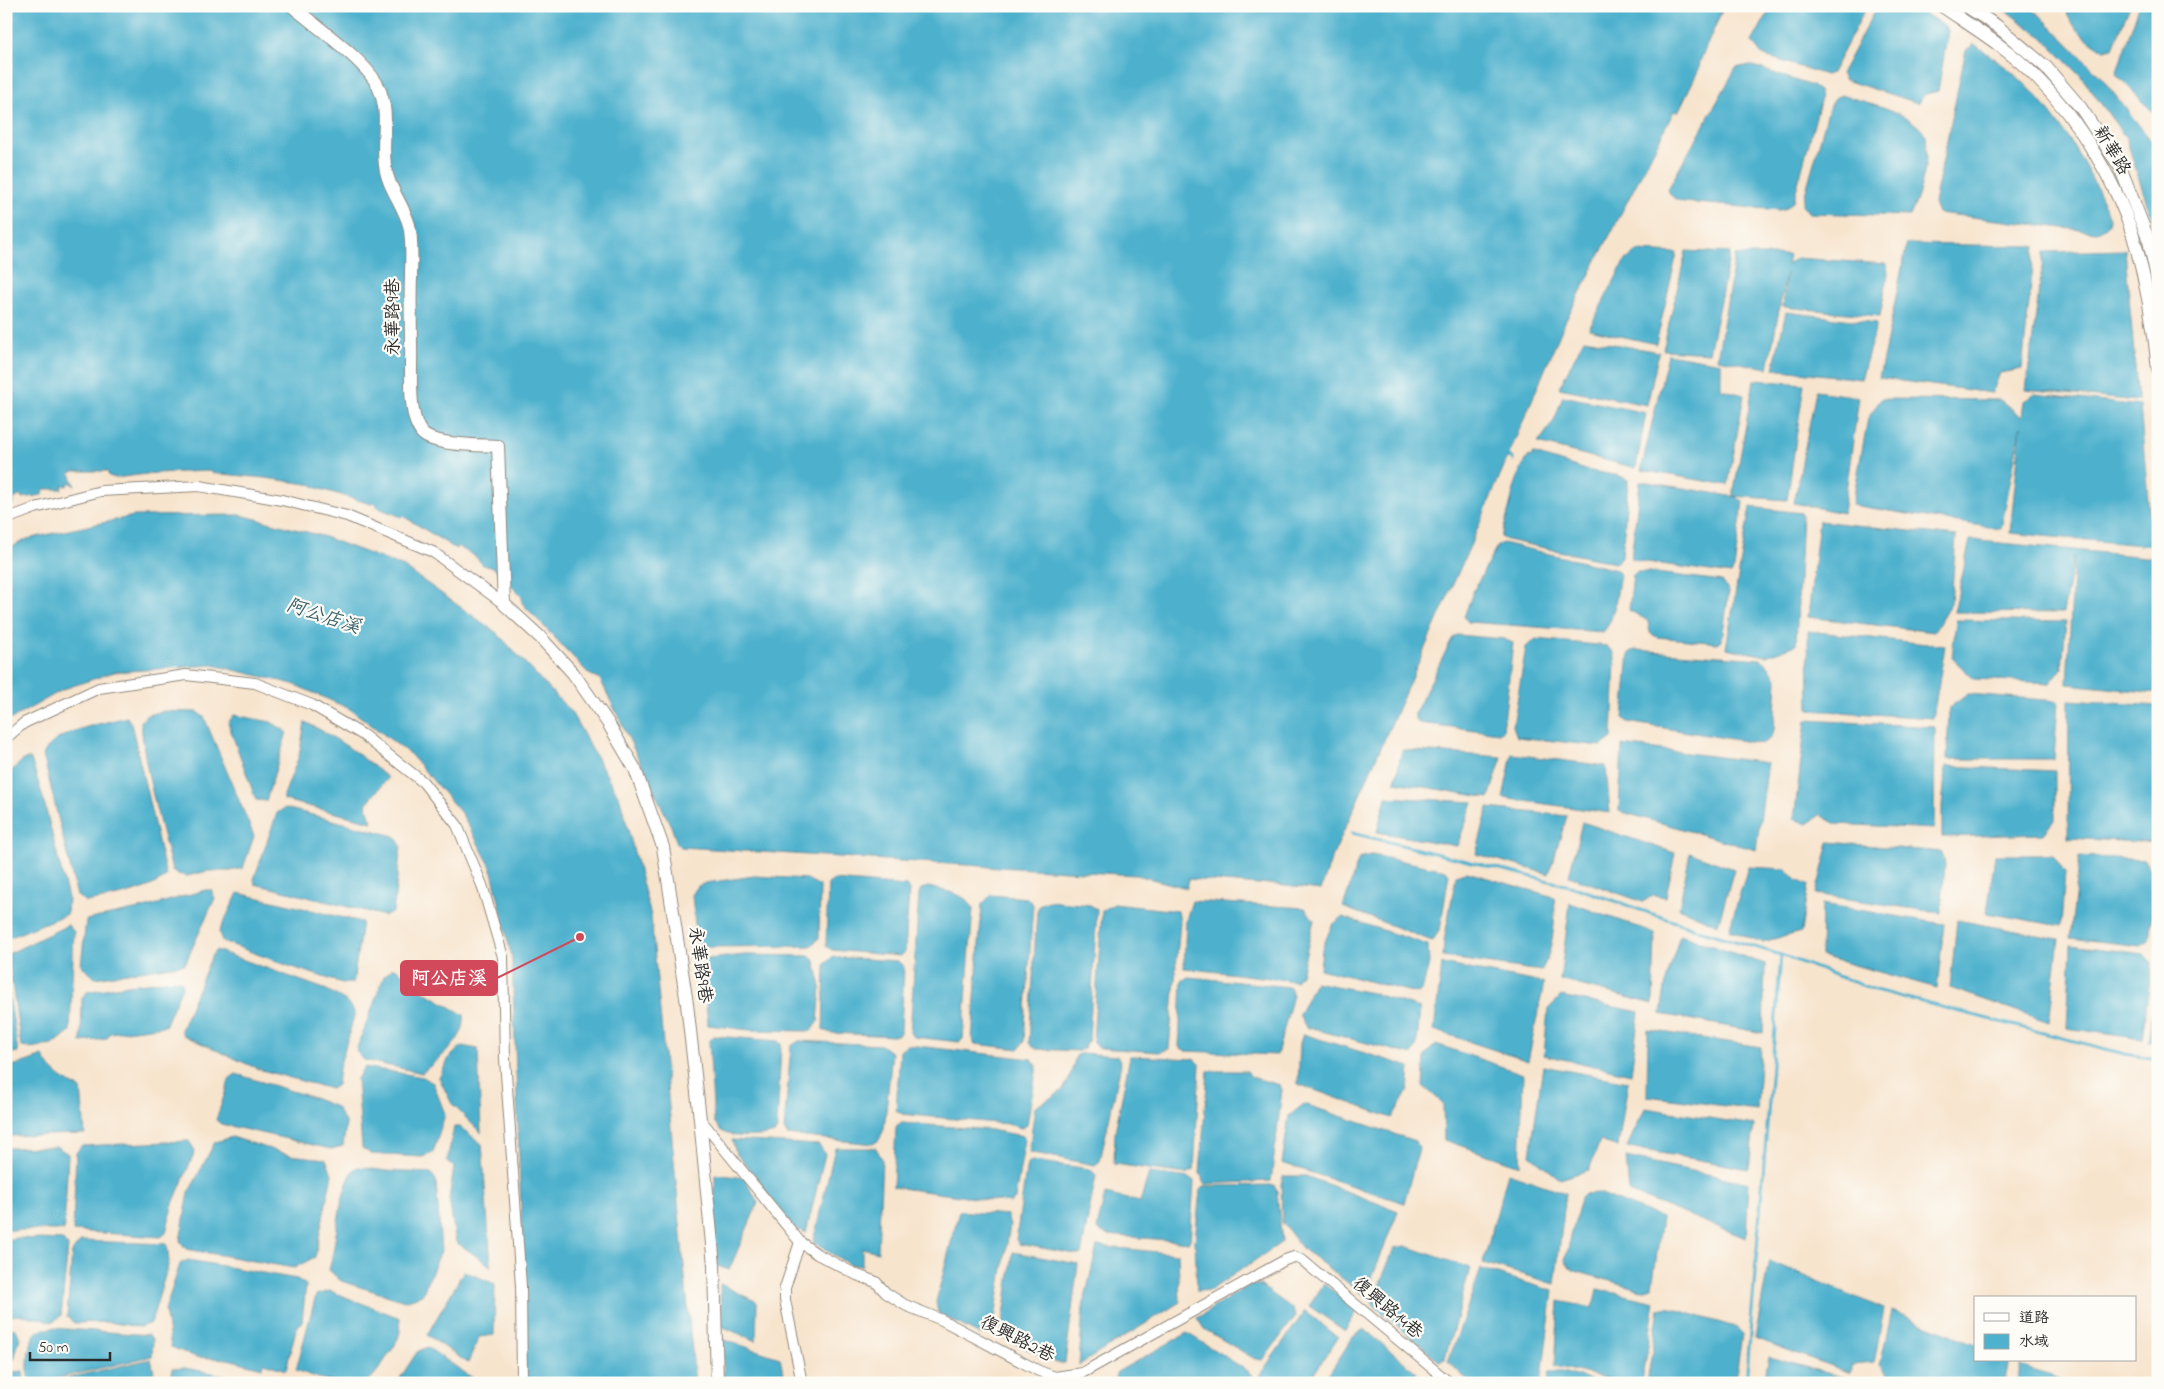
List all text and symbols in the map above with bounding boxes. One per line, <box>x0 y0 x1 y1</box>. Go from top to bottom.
street label: 新華路 <box>2086 121 2136 181</box>
street label: 永華路9巷 <box>381 278 407 356</box>
water label: 阿公店溪 <box>283 592 364 642</box>
street label: 永華路9巷 <box>681 925 717 1005</box>
callout: 阿公店溪 <box>401 961 497 995</box>
text: 阿公店溪 <box>411 966 487 993</box>
street label: 復興路14巷 <box>1346 1272 1428 1346</box>
legend <box>1974 1296 2136 1362</box>
text: 道路 <box>2019 1307 2049 1329</box>
street label: 復興路2巷 <box>975 1310 1059 1370</box>
scale bar <box>30 1329 110 1361</box>
text: 水域 <box>2019 1331 2049 1353</box>
text: 50 m <box>38 1337 69 1359</box>

